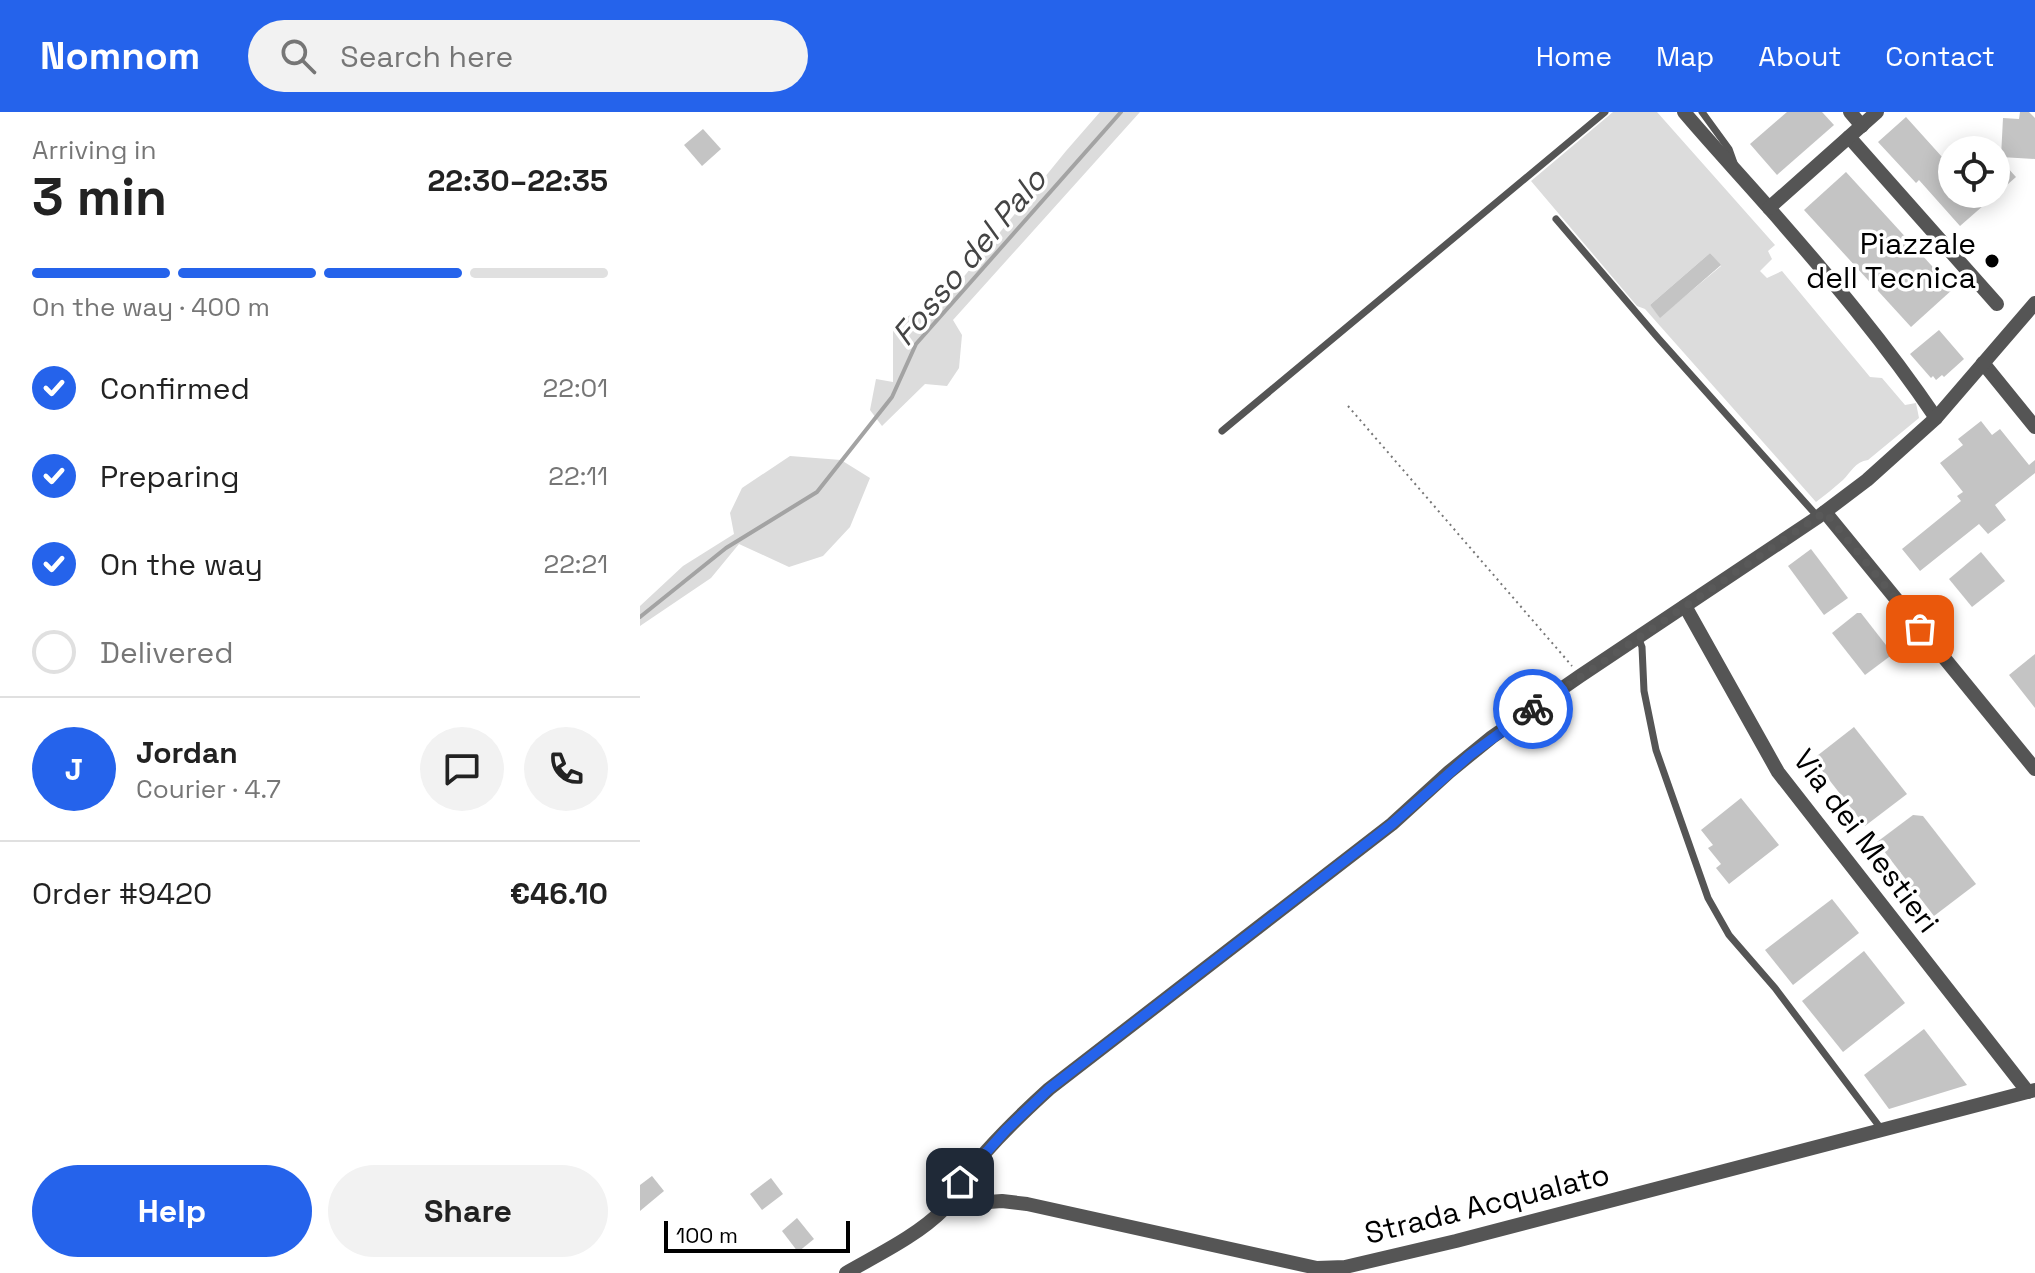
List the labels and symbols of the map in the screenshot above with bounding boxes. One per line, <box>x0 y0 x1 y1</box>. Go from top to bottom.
water label: Fosso del Palo <box>883 159 1056 354</box>
place label: Piazzale dell Tecnica <box>1806 224 1976 297</box>
marker: Piazzale dell Tecnica <box>1983 252 2001 270</box>
pin <box>1886 595 1954 663</box>
courier <box>1493 669 1573 749</box>
street label: Via dei Mestieri <box>1785 741 1948 940</box>
pin <box>926 1148 994 1216</box>
street label: Strada Acqualato <box>1360 1154 1613 1253</box>
scale bar <box>664 1217 850 1253</box>

